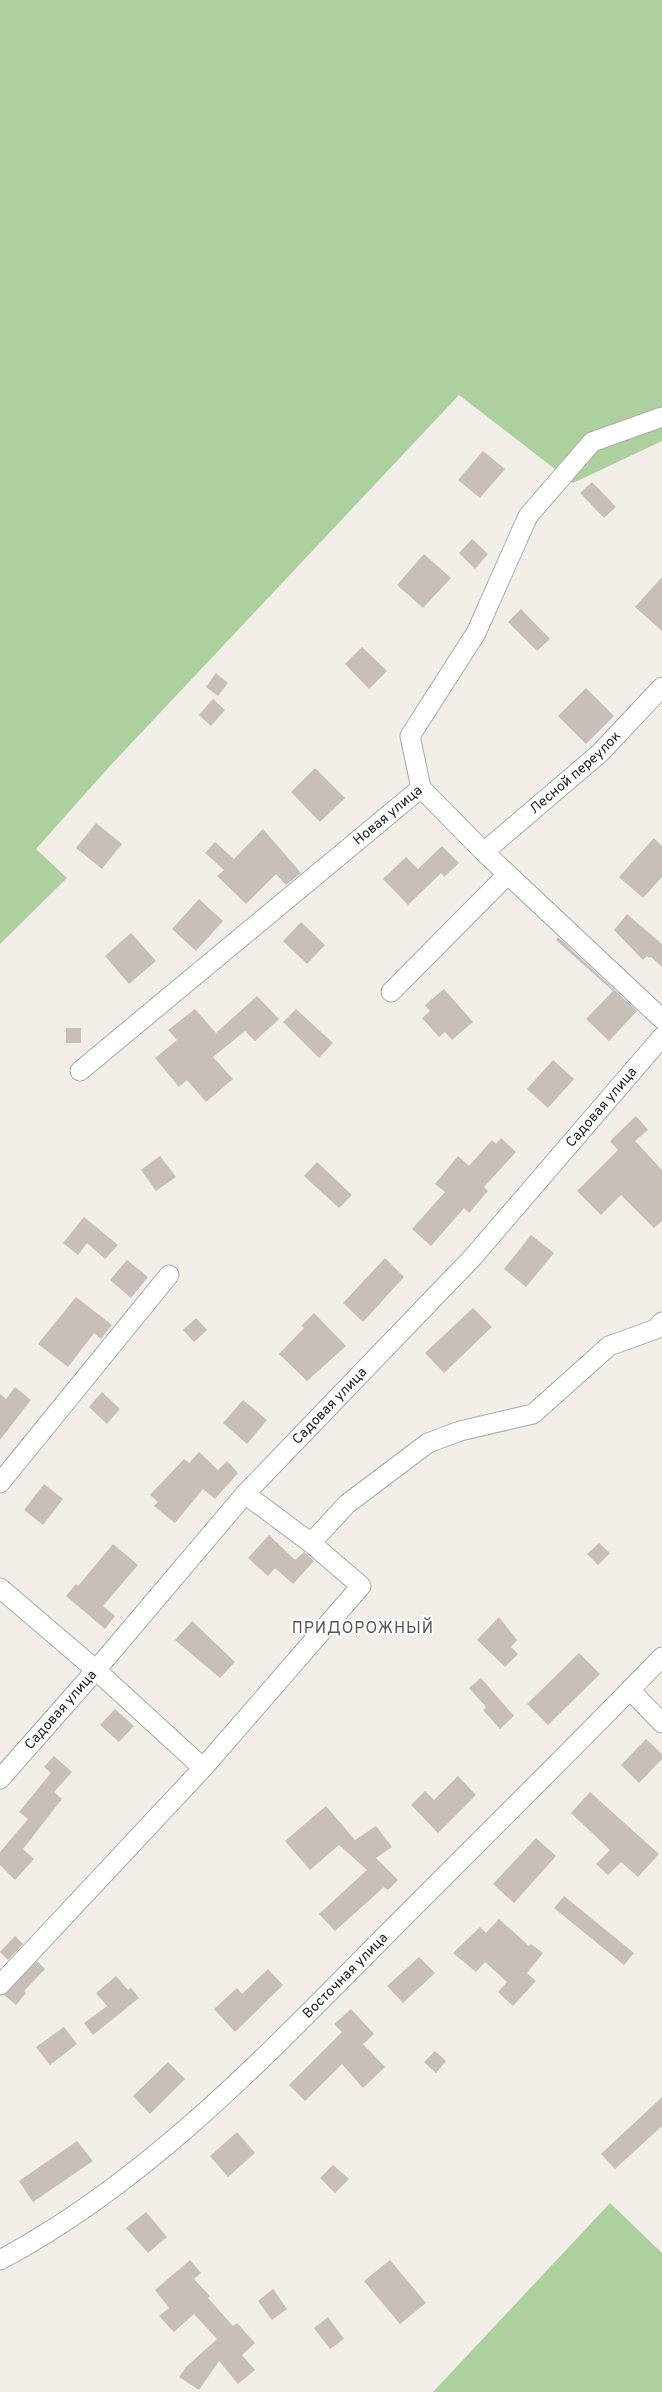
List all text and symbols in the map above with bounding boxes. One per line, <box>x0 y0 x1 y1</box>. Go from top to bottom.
street label: Лесной переулок <box>526 728 625 818</box>
street label: Новая улица <box>350 782 426 849</box>
street label: Садовая улица <box>562 1064 641 1151</box>
street label: Садовая улица <box>289 1364 371 1448</box>
district label: ПРИДОРОЖНЫЙ <box>292 1617 434 1639</box>
street label: Садовая улица <box>21 1667 100 1753</box>
street label: Восточная улица <box>299 1929 392 2022</box>

